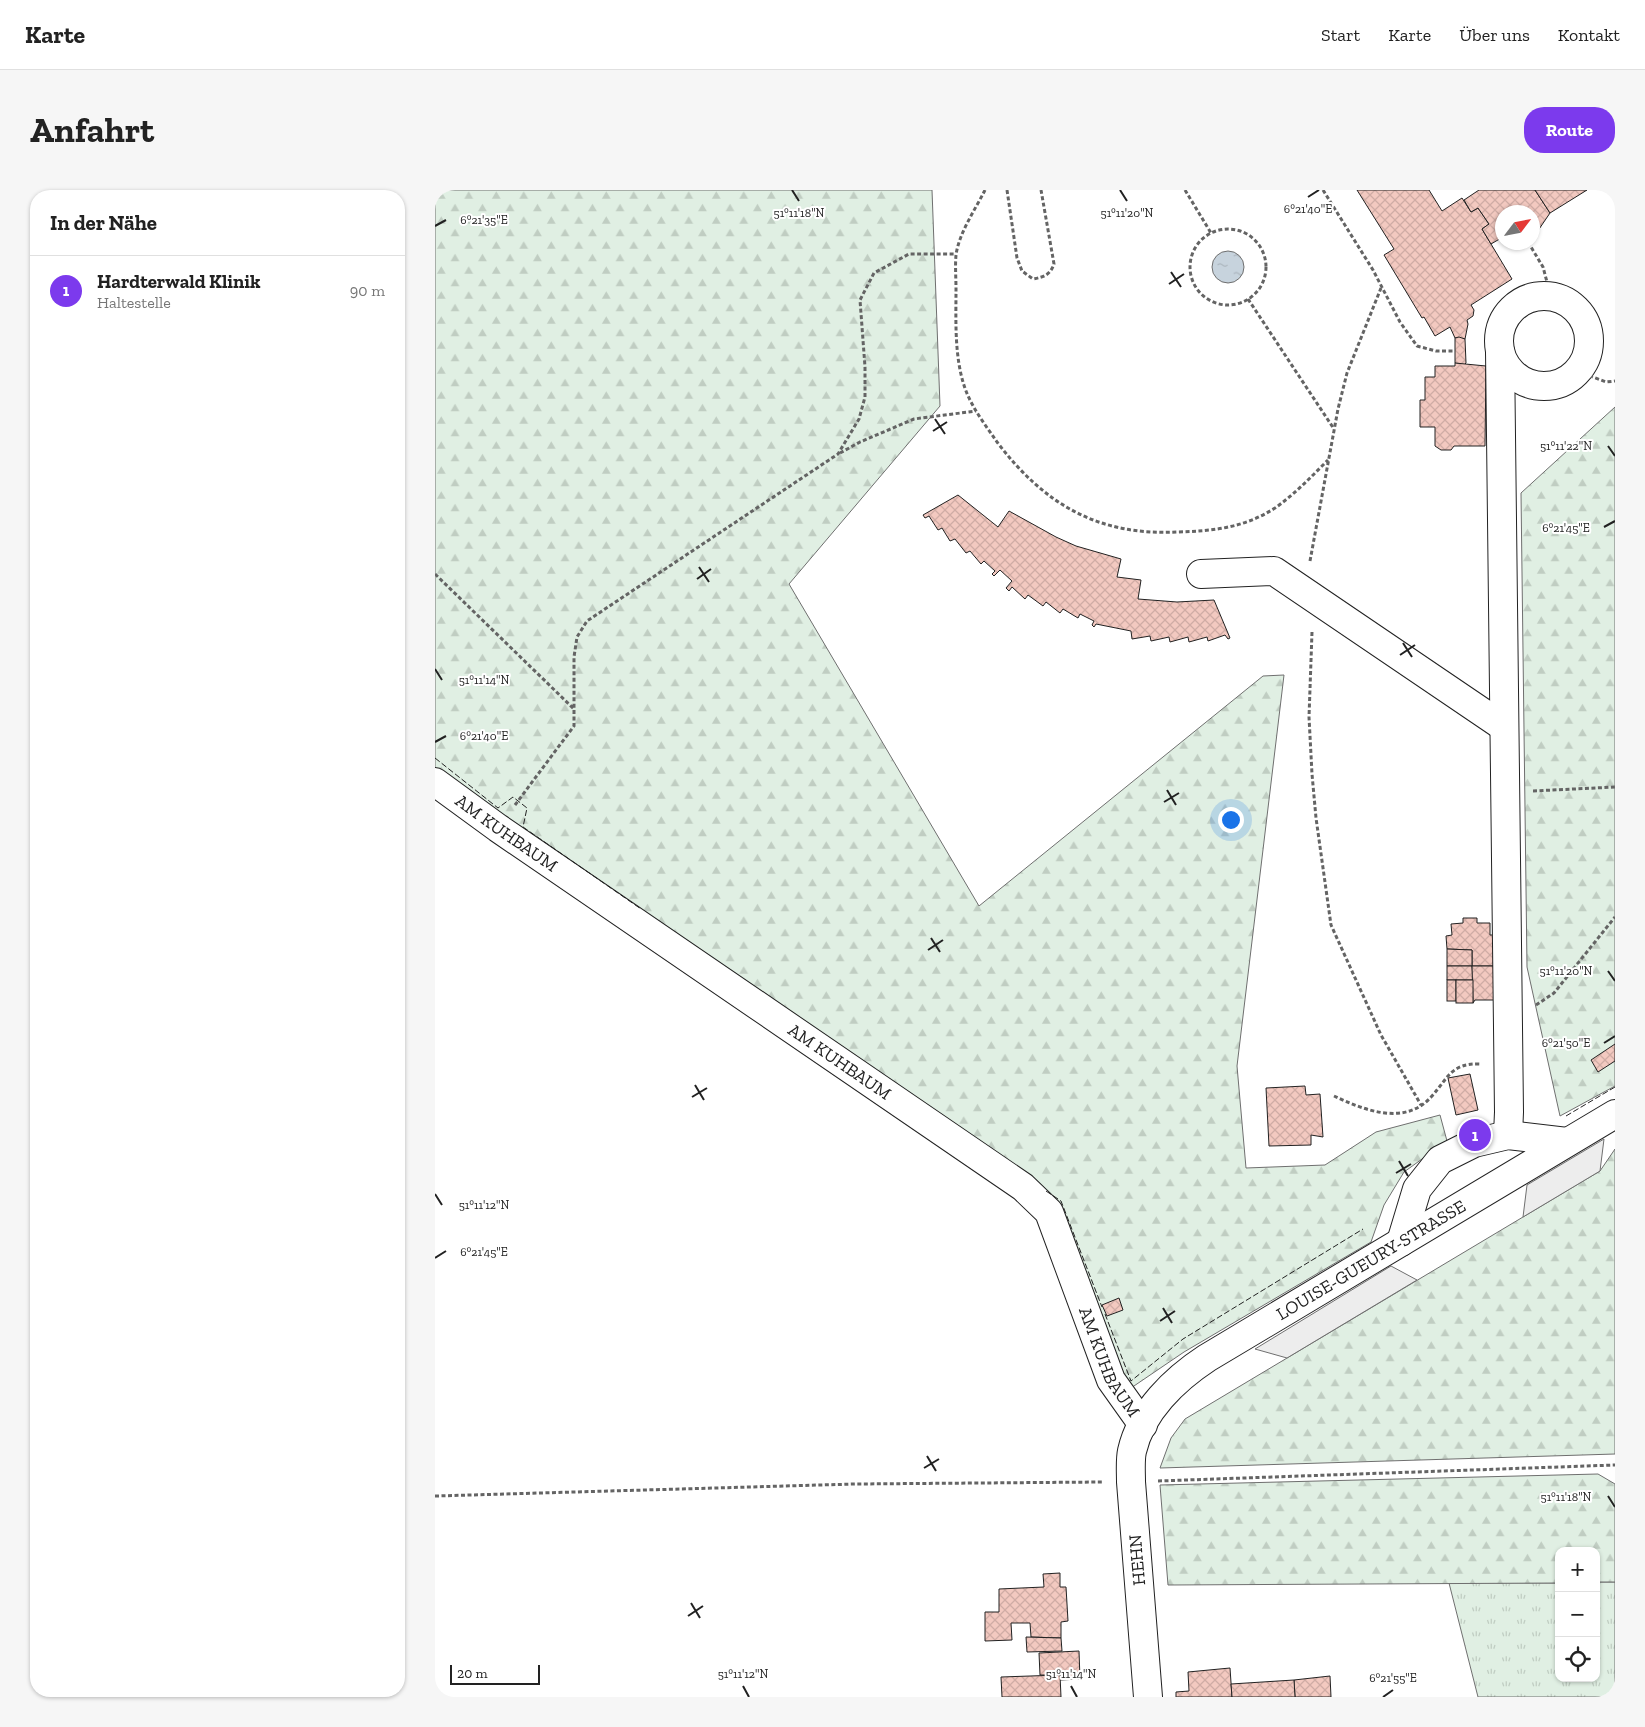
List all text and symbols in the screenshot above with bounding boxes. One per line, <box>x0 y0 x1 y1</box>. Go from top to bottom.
text: Karte <box>25 20 85 49</box>
text: Start <box>1321 24 1360 46</box>
text: Karte <box>1388 24 1431 46</box>
text: Über uns <box>1459 24 1530 46</box>
text: Kontakt <box>1558 24 1620 46</box>
button: Route <box>1524 107 1615 153</box>
text: Anfahrt <box>30 109 154 151</box>
text: 6°21'40"E <box>1284 202 1332 216</box>
north arrow <box>1495 205 1540 250</box>
text: 51°11'18"N <box>774 206 825 220</box>
text: 51°11'20"N <box>1101 206 1154 220</box>
text: In der Nähe <box>50 210 157 235</box>
text: 6°21'35"E <box>460 213 508 227</box>
text: Hardterwald Klinik <box>97 270 260 293</box>
text: 1 <box>63 281 69 300</box>
text: 90 m <box>350 281 385 300</box>
text: Haltestelle <box>97 293 171 312</box>
text: 51°11'22"N <box>1540 439 1592 453</box>
text: 6°21'45"E <box>1542 521 1590 535</box>
text: 51°11'14"N <box>459 673 509 687</box>
text: 6°21'40"E <box>460 729 508 743</box>
street label: AM KUHBAUM <box>451 790 562 877</box>
your location <box>1218 807 1244 833</box>
text: 51°11'20"N <box>1540 964 1593 978</box>
street label: AM KUHBAUM <box>784 1019 896 1105</box>
text: 6°21'50"E <box>1542 1036 1590 1050</box>
pin: 1 <box>1459 1116 1491 1154</box>
street label: LOUISE-GUEURY-STRASSE <box>1272 1195 1470 1325</box>
text: 51°11'12"N <box>459 1198 509 1212</box>
text: 6°21'45"E <box>460 1245 508 1259</box>
street label: AM KUHBAUM <box>1074 1304 1145 1421</box>
text: 51°11'18"N <box>1541 1490 1592 1504</box>
street label: HEHN <box>1124 1534 1150 1586</box>
map controls <box>1555 1547 1600 1682</box>
button: + <box>1555 1547 1600 1592</box>
button: − <box>1555 1592 1600 1637</box>
button: locate <box>1555 1637 1600 1682</box>
scale bar <box>450 1662 540 1685</box>
text: 20 m <box>457 1665 488 1682</box>
text: 51°11'12"N <box>718 1667 768 1681</box>
text: 51°11'14"N <box>1046 1667 1096 1681</box>
text: 6°21'55"E <box>1369 1671 1417 1685</box>

